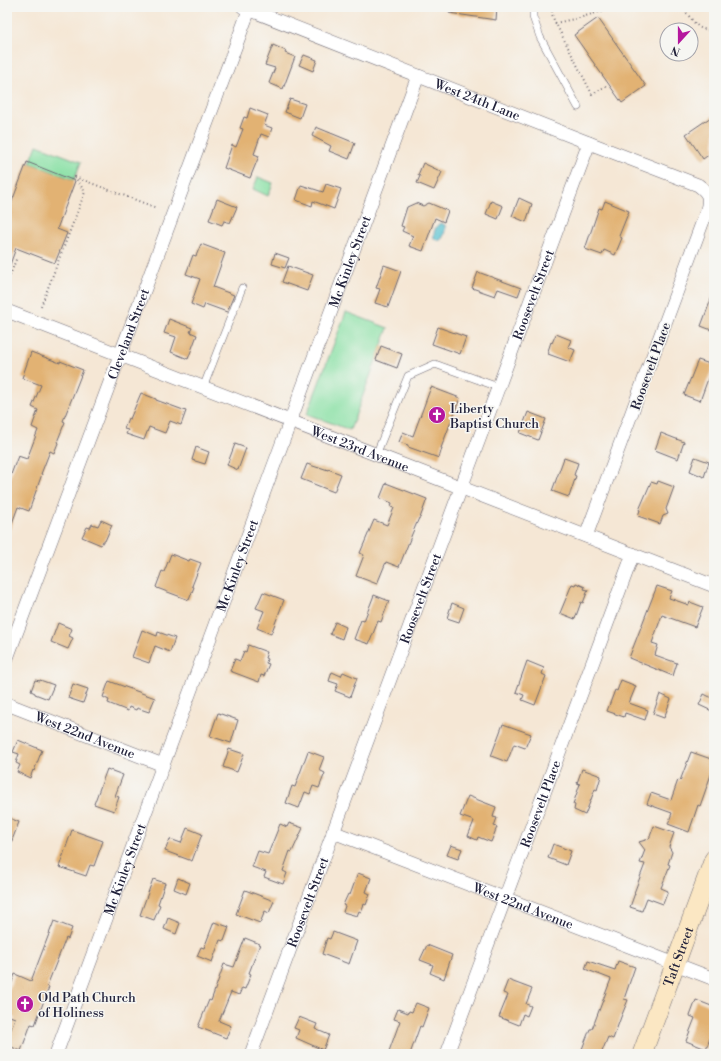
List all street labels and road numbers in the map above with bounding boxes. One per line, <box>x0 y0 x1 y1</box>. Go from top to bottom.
street label: West 24th Lane <box>431 76 523 124</box>
street label: Mc Kinley Street <box>326 213 375 310</box>
street label: Roosevelt Street <box>510 247 558 342</box>
street label: Cleveland Street <box>105 286 153 382</box>
street label: Roosevelt Place <box>628 320 674 412</box>
street label: West 23rd Avenue <box>308 423 412 476</box>
street label: Mc Kinley Street <box>213 517 262 614</box>
street label: Roosevelt Street <box>397 551 445 646</box>
street label: West 22nd Avenue <box>32 708 138 762</box>
street label: Roosevelt Place <box>517 758 565 850</box>
street label: Mc Kinley Street <box>101 821 150 918</box>
street label: Roosevelt Street <box>284 855 332 950</box>
street label: West 22nd Avenue <box>470 879 576 933</box>
street label: Taft Street <box>661 924 697 989</box>

